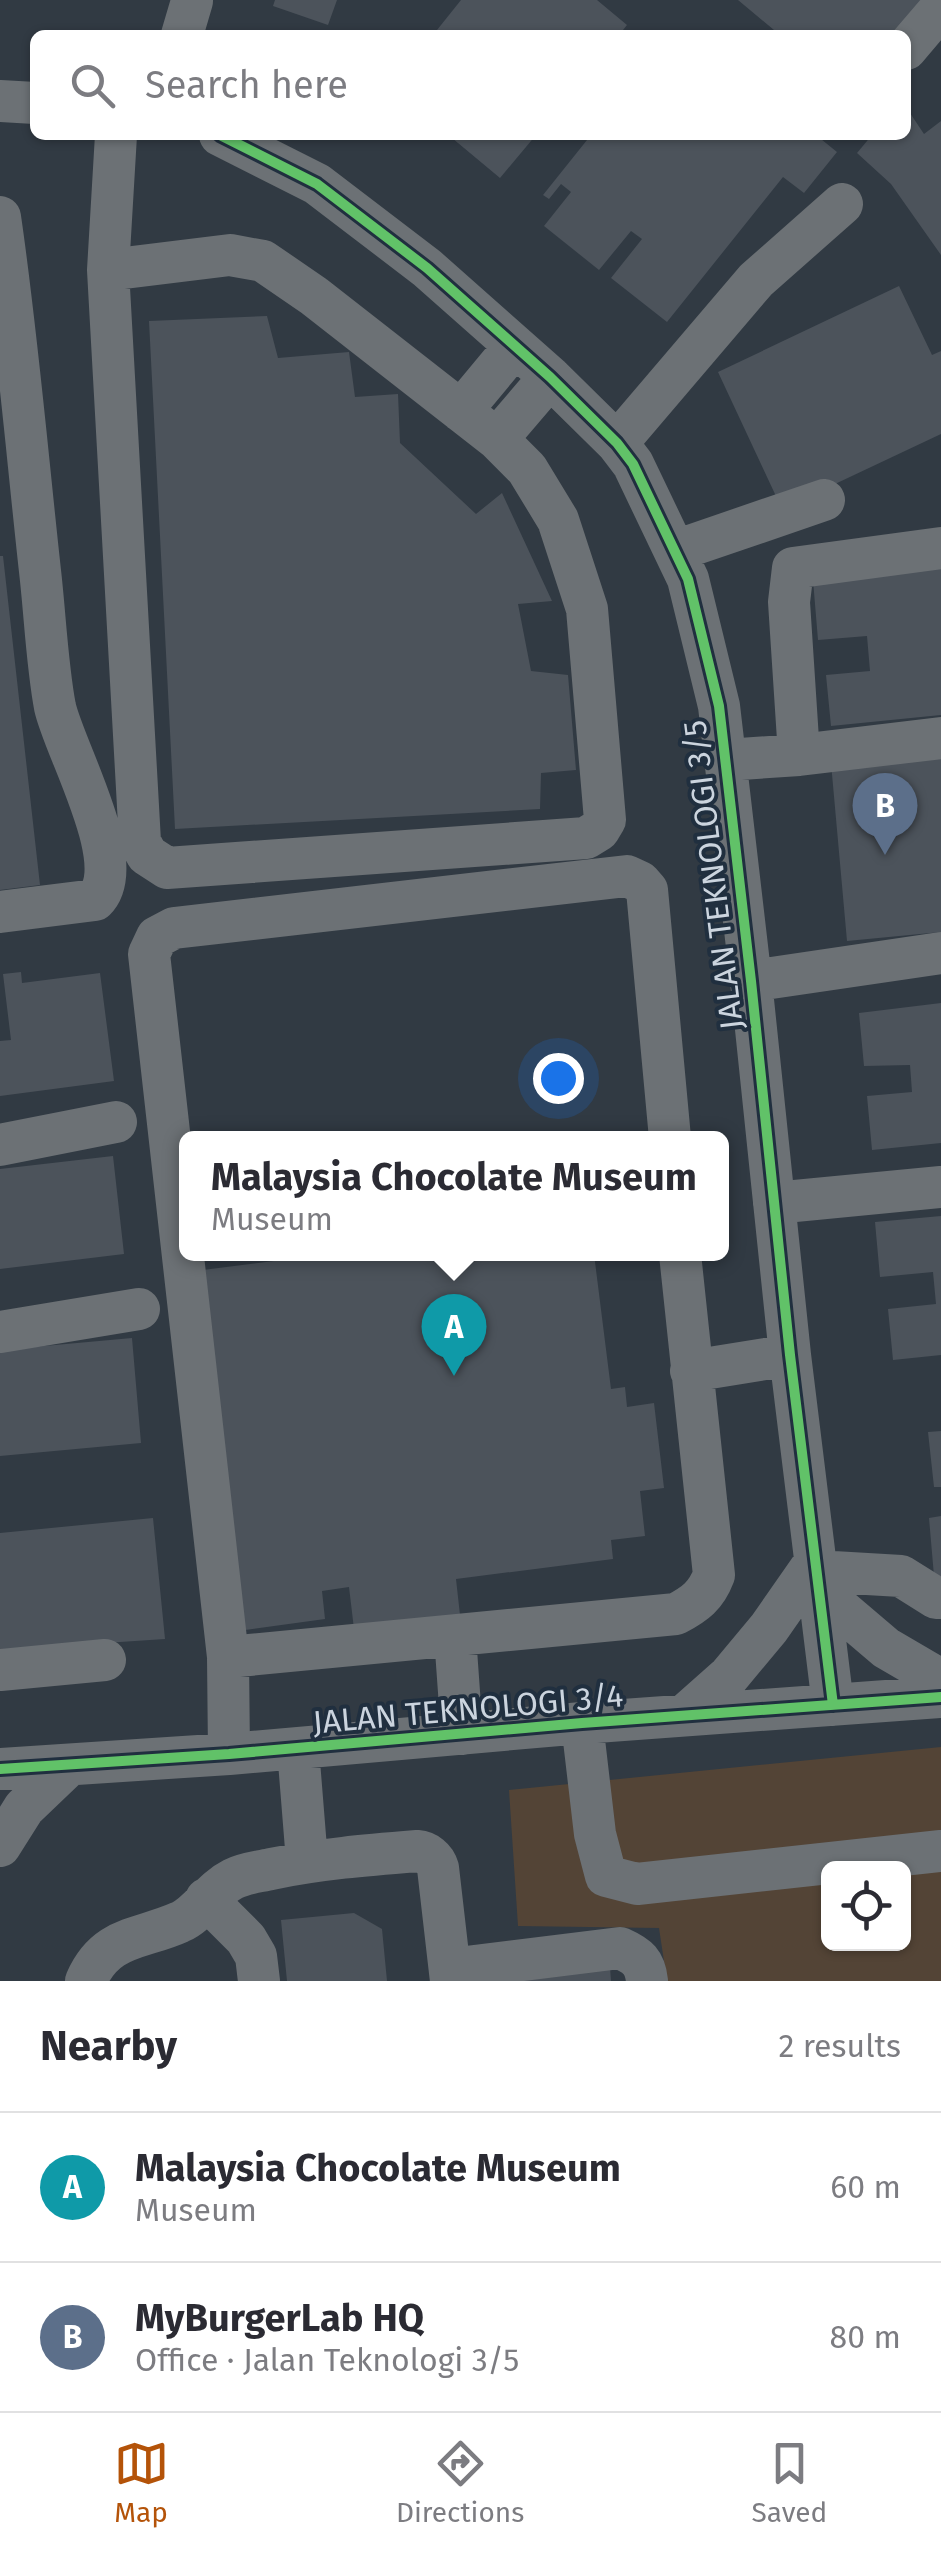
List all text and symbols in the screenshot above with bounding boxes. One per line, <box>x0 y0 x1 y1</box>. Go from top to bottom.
search box <box>30 30 911 140</box>
icon: search <box>65 58 120 113</box>
text: Search here <box>145 62 348 108</box>
street label: JALAN TEKNOLOGI 3/5 <box>675 718 751 1032</box>
pin: B <box>852 772 918 855</box>
your location <box>533 1053 584 1104</box>
popup <box>179 1131 729 1261</box>
text: Malaysia Chocolate Museum <box>211 1154 697 1200</box>
text: Museum <box>211 1200 333 1238</box>
pin: A <box>422 1294 486 1376</box>
street label: JALAN TEKNOLOGI 3/4 <box>311 1677 625 1741</box>
map controls <box>821 1861 911 1951</box>
button: locate <box>821 1861 911 1951</box>
text: Nearby <box>40 2021 177 2071</box>
text: 2 results <box>778 2027 901 2065</box>
text: Malaysia Chocolate Museum <box>135 2145 621 2191</box>
text: A <box>63 2168 82 2206</box>
text: 60 m <box>830 2168 901 2206</box>
text: Museum <box>135 2191 257 2229</box>
text: MyBurgerLab HQ <box>135 2295 424 2341</box>
text: B <box>63 2318 82 2356</box>
text: 80 m <box>830 2318 901 2356</box>
text: Office · Jalan Teknologi 3/5 <box>135 2341 519 2379</box>
tab: Map <box>114 2436 169 2529</box>
tab: Directions <box>396 2436 524 2529</box>
tab: Saved <box>752 2436 827 2529</box>

